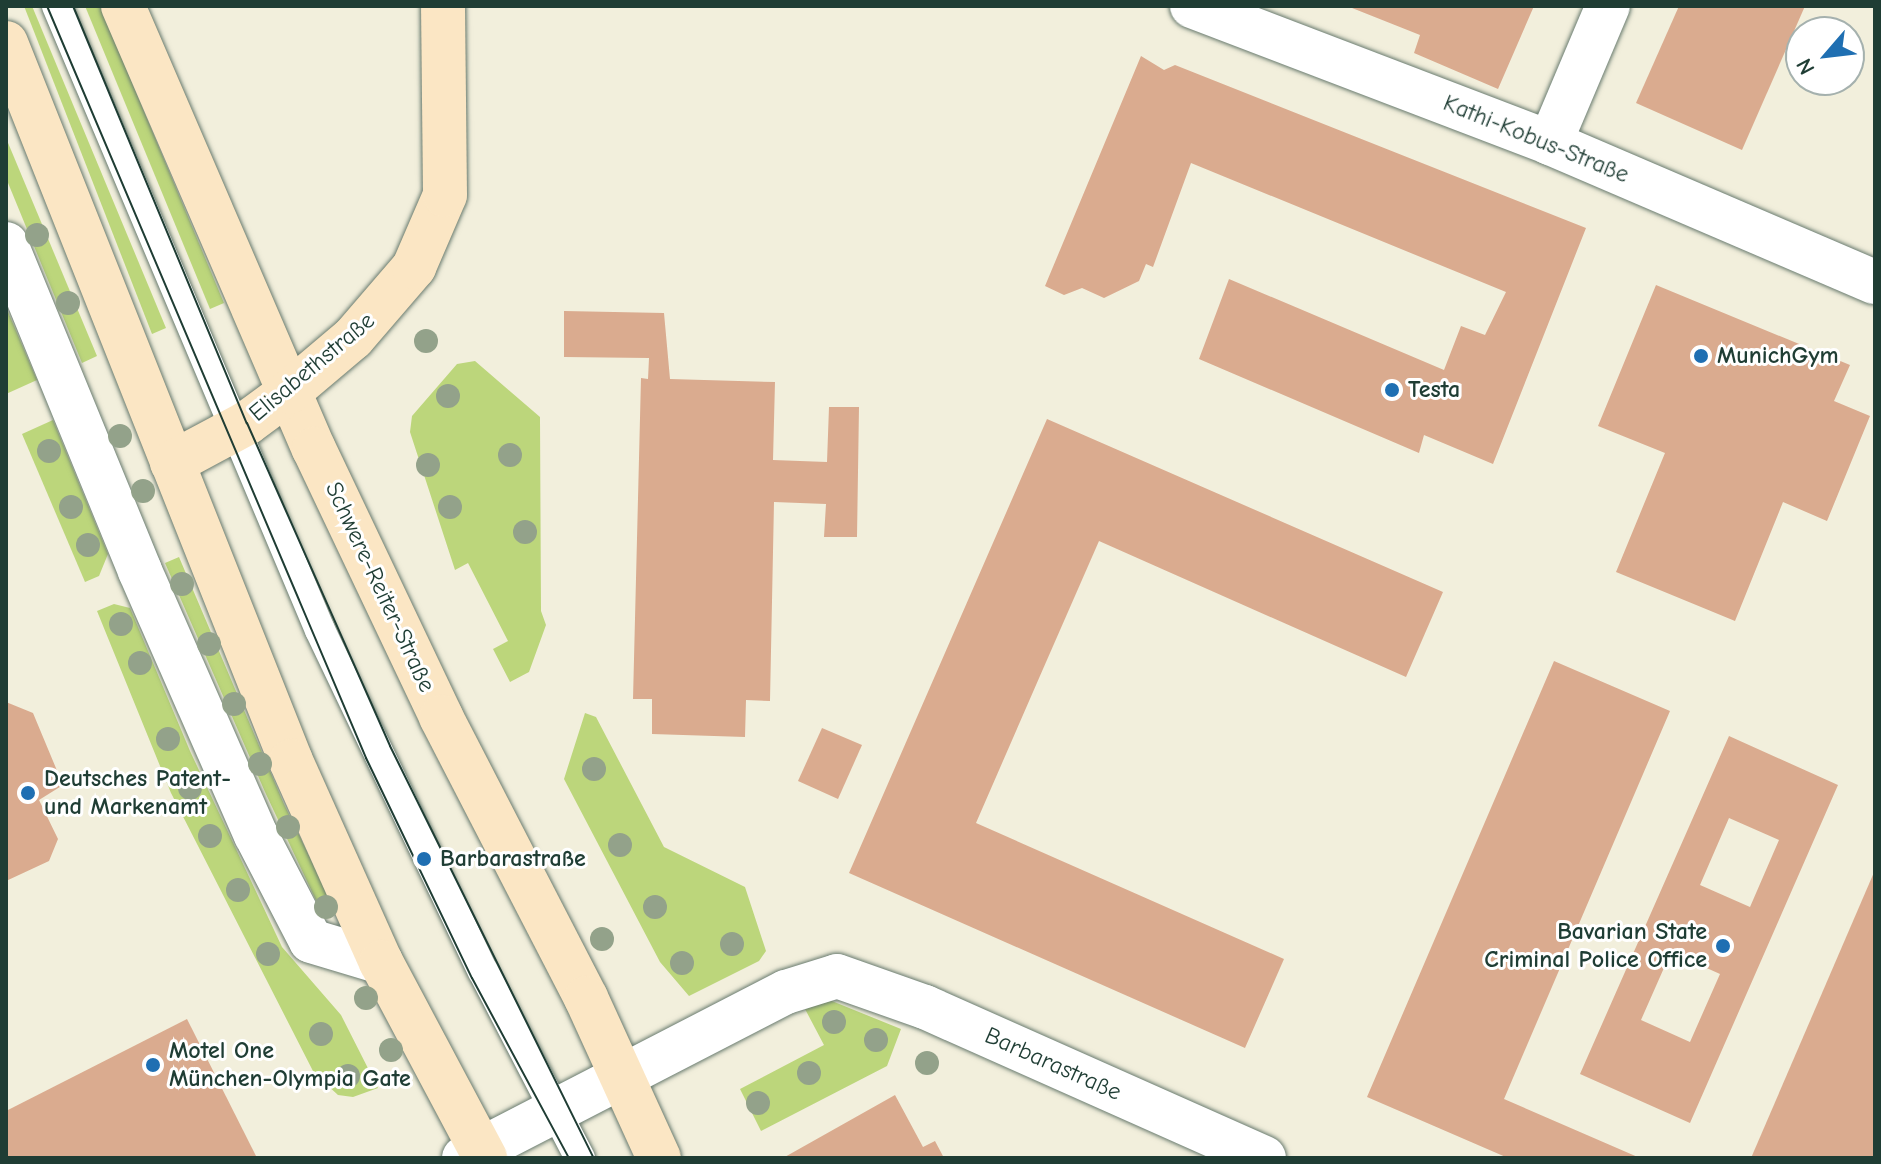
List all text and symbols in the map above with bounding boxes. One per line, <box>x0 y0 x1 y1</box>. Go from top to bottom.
north arrow <box>1785 16 1865 96</box>
text: N <box>1791 54 1820 79</box>
street label: Kathi-Kobus-Straße <box>1439 89 1633 189</box>
street label: Elisabethstraße <box>243 306 381 428</box>
place label: MunichGym <box>1717 342 1839 370</box>
marker: MunichGym <box>1692 347 1710 365</box>
place label: Testa <box>1408 376 1460 404</box>
marker: Testa <box>1383 381 1401 399</box>
street label: Schwere-Reiter-Straße <box>319 477 441 697</box>
place label: Deutsches Patent- und Markenamt <box>44 765 231 821</box>
marker: Deutsches Patent- und Markenamt <box>19 784 37 802</box>
place label: Barbarastraße <box>440 845 586 873</box>
marker: Barbarastraße <box>415 850 433 868</box>
place label: Bavarian State Criminal Police Office <box>1484 918 1707 974</box>
marker: Bavarian State Criminal Police Office <box>1714 937 1732 955</box>
street label: Barbarastraße <box>980 1021 1126 1107</box>
place label: Motel One München-Olympia Gate <box>169 1037 411 1093</box>
marker: Motel One München-Olympia Gate <box>144 1056 162 1074</box>

